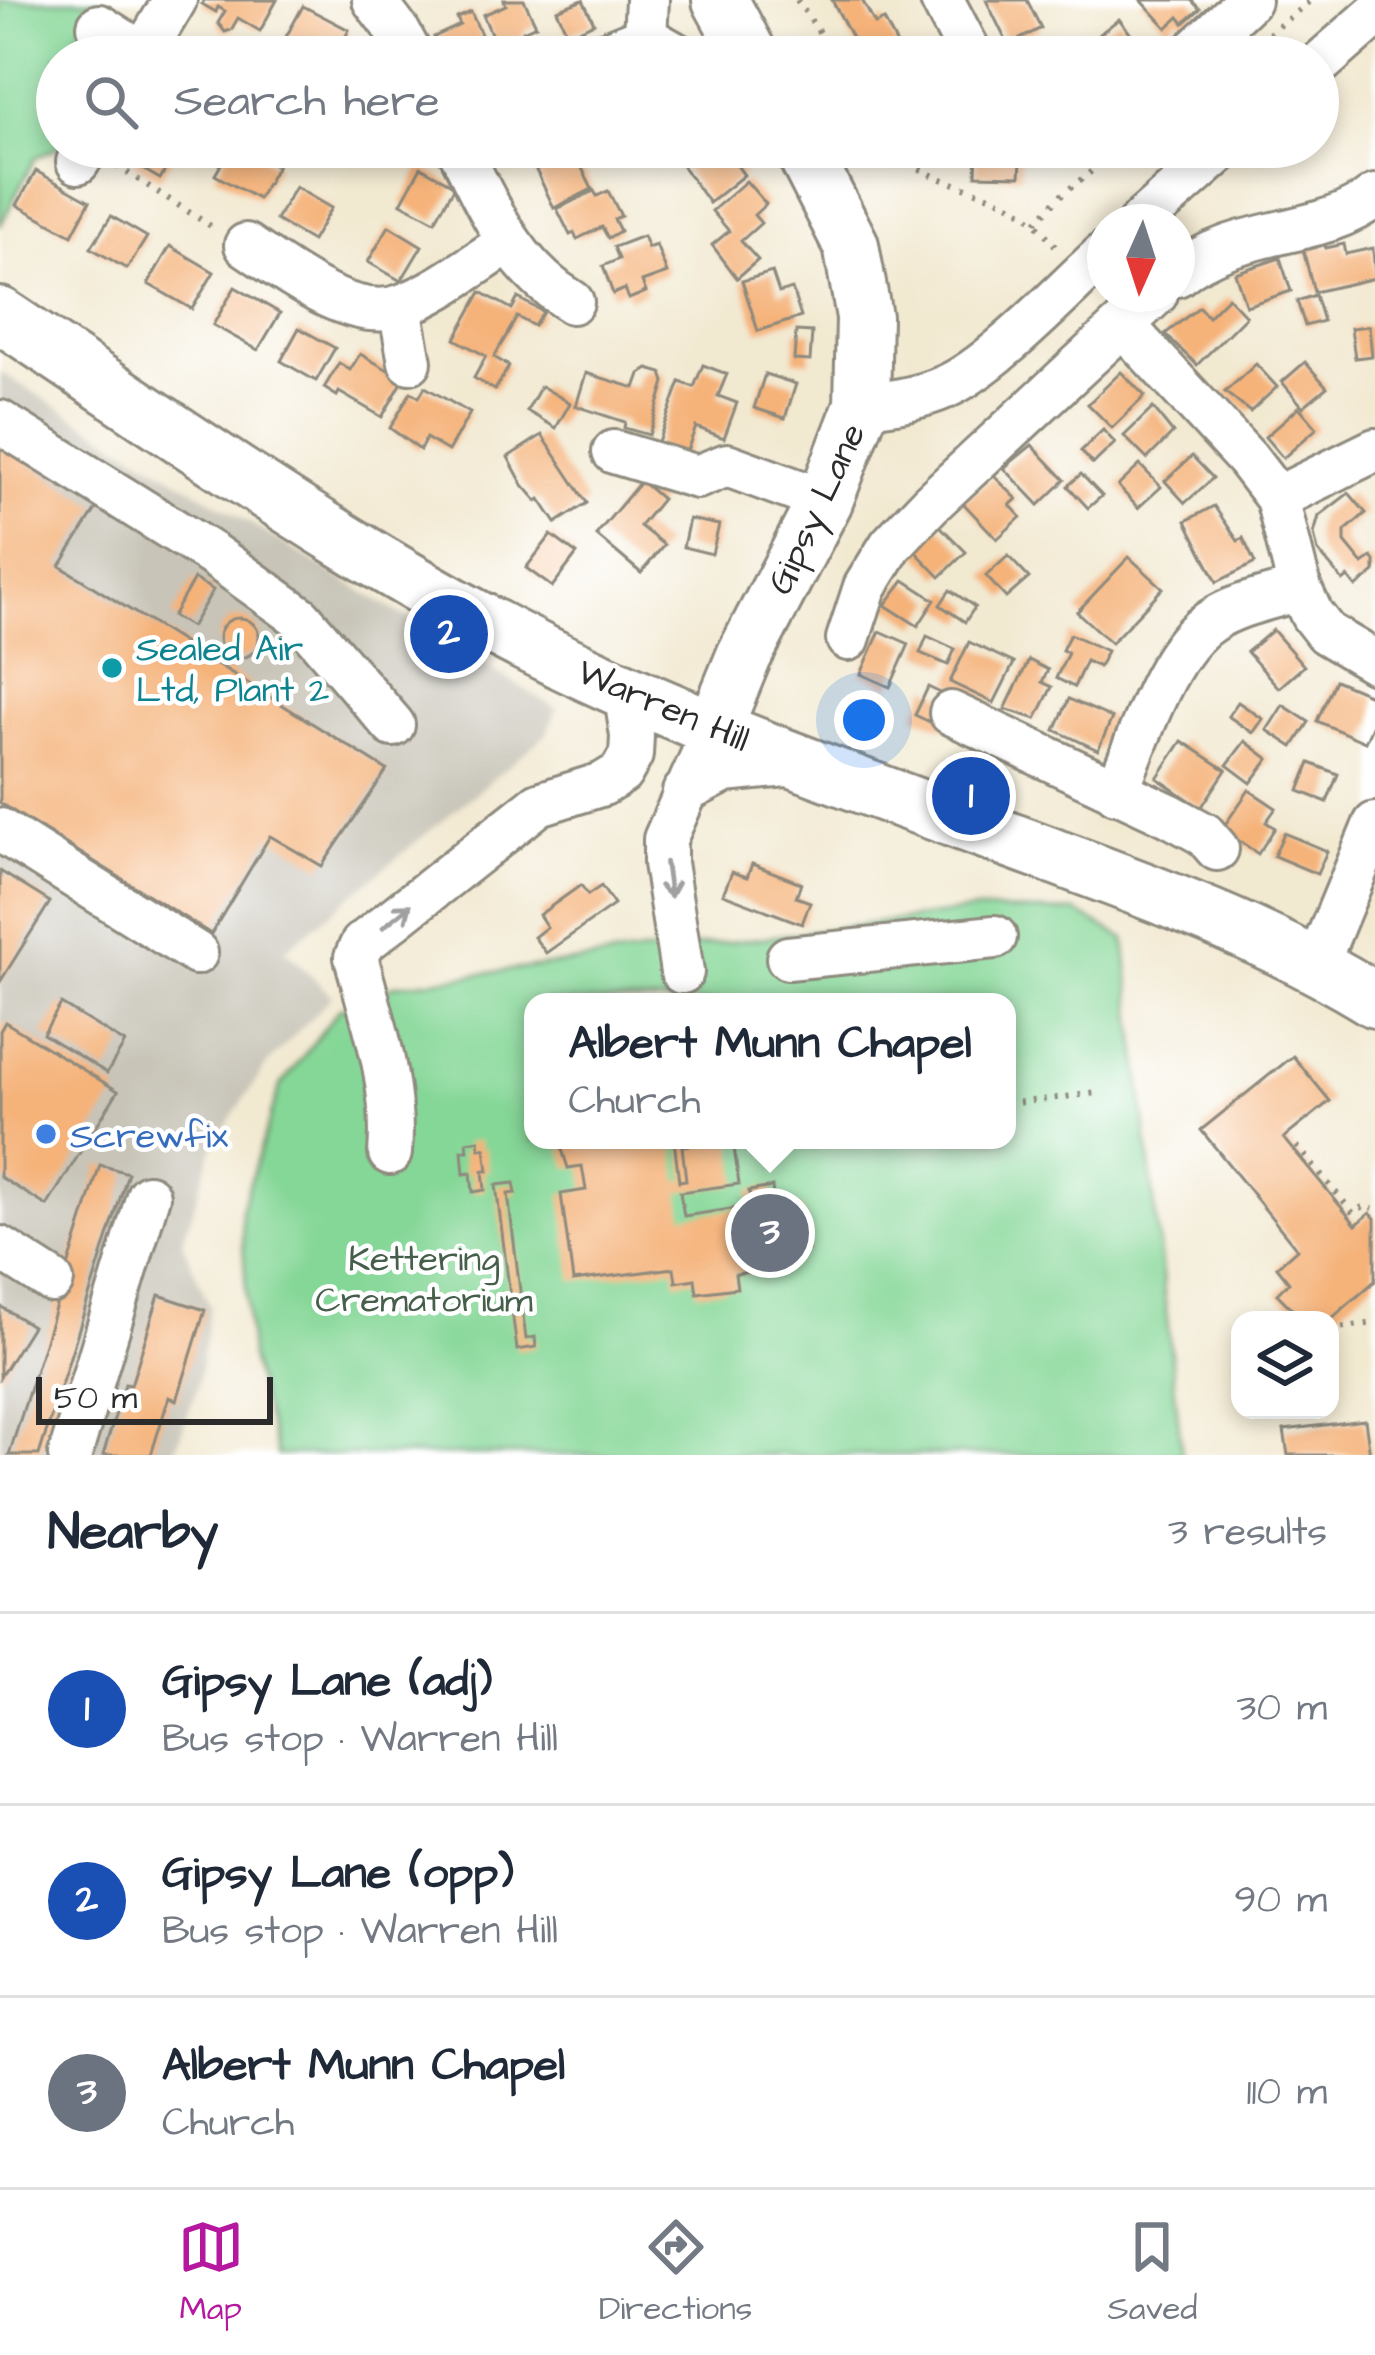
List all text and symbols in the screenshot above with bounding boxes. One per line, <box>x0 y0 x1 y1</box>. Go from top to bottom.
search box <box>36 36 1339 168</box>
icon: search <box>78 69 144 135</box>
text: Search here <box>174 71 440 133</box>
north arrow <box>1087 204 1195 312</box>
street label: Gipsy Lane <box>755 415 879 603</box>
pin: 2 <box>410 589 488 679</box>
place label: Sealed Air Ltd, Plant 2 <box>136 624 330 716</box>
street label: Warren Hill <box>569 647 757 765</box>
marker: Sealed Air Ltd, Plant 2 <box>99 655 125 681</box>
your location <box>834 690 894 750</box>
pin: 1 <box>932 751 1010 841</box>
one-way arrow <box>657 860 680 899</box>
one-way arrow <box>381 903 412 930</box>
popup <box>524 993 1016 1149</box>
text: Albert Munn Chapel <box>568 1013 972 1075</box>
text: Church <box>568 1075 701 1129</box>
place label: Screwfix <box>70 1111 228 1162</box>
marker: Screwfix <box>33 1121 59 1147</box>
pin: 3 <box>731 1188 809 1278</box>
park label: Kettering Crematorium <box>315 1234 533 1326</box>
map controls <box>1231 1311 1339 1419</box>
button: layers <box>1231 1311 1339 1419</box>
scale bar <box>36 1371 273 1424</box>
text: 50 m <box>54 1375 137 1421</box>
text: Nearby <box>48 1498 218 1569</box>
text: 3 results <box>1168 1506 1327 1560</box>
text: Gipsy Lane (adj) <box>162 1651 492 1713</box>
text: 1 <box>85 1682 90 1736</box>
text: 30 m <box>1237 1682 1327 1736</box>
text: Bus stop · Warren Hill <box>162 1713 558 1767</box>
text: Gipsy Lane (opp) <box>162 1843 514 1905</box>
text: 2 <box>76 1874 98 1928</box>
text: 90 m <box>1234 1874 1327 1928</box>
text: Bus stop · Warren Hill <box>162 1905 558 1959</box>
text: Albert Munn Chapel <box>162 2035 565 2097</box>
text: 3 <box>77 2066 97 2120</box>
text: 110 m <box>1246 2066 1327 2120</box>
text: Church <box>162 2097 294 2151</box>
tab: Map <box>178 2214 244 2332</box>
tab: Directions <box>599 2214 752 2332</box>
tab: Saved <box>1107 2214 1197 2332</box>

